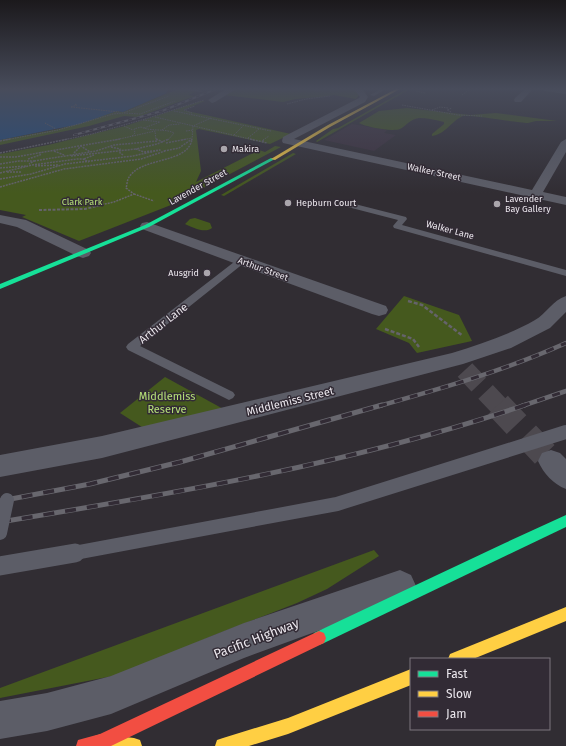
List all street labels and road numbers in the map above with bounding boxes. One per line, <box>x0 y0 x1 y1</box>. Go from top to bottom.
street label: Walker Street <box>406 161 462 183</box>
street label: Lavender Street <box>167 167 229 207</box>
street label: Walker Lane <box>425 219 475 241</box>
street label: Arthur Street <box>237 255 290 283</box>
street label: Arthur Lane <box>136 300 190 346</box>
street label: Middlemiss Street <box>245 384 335 419</box>
street label: Pacific Highway <box>211 615 302 662</box>

